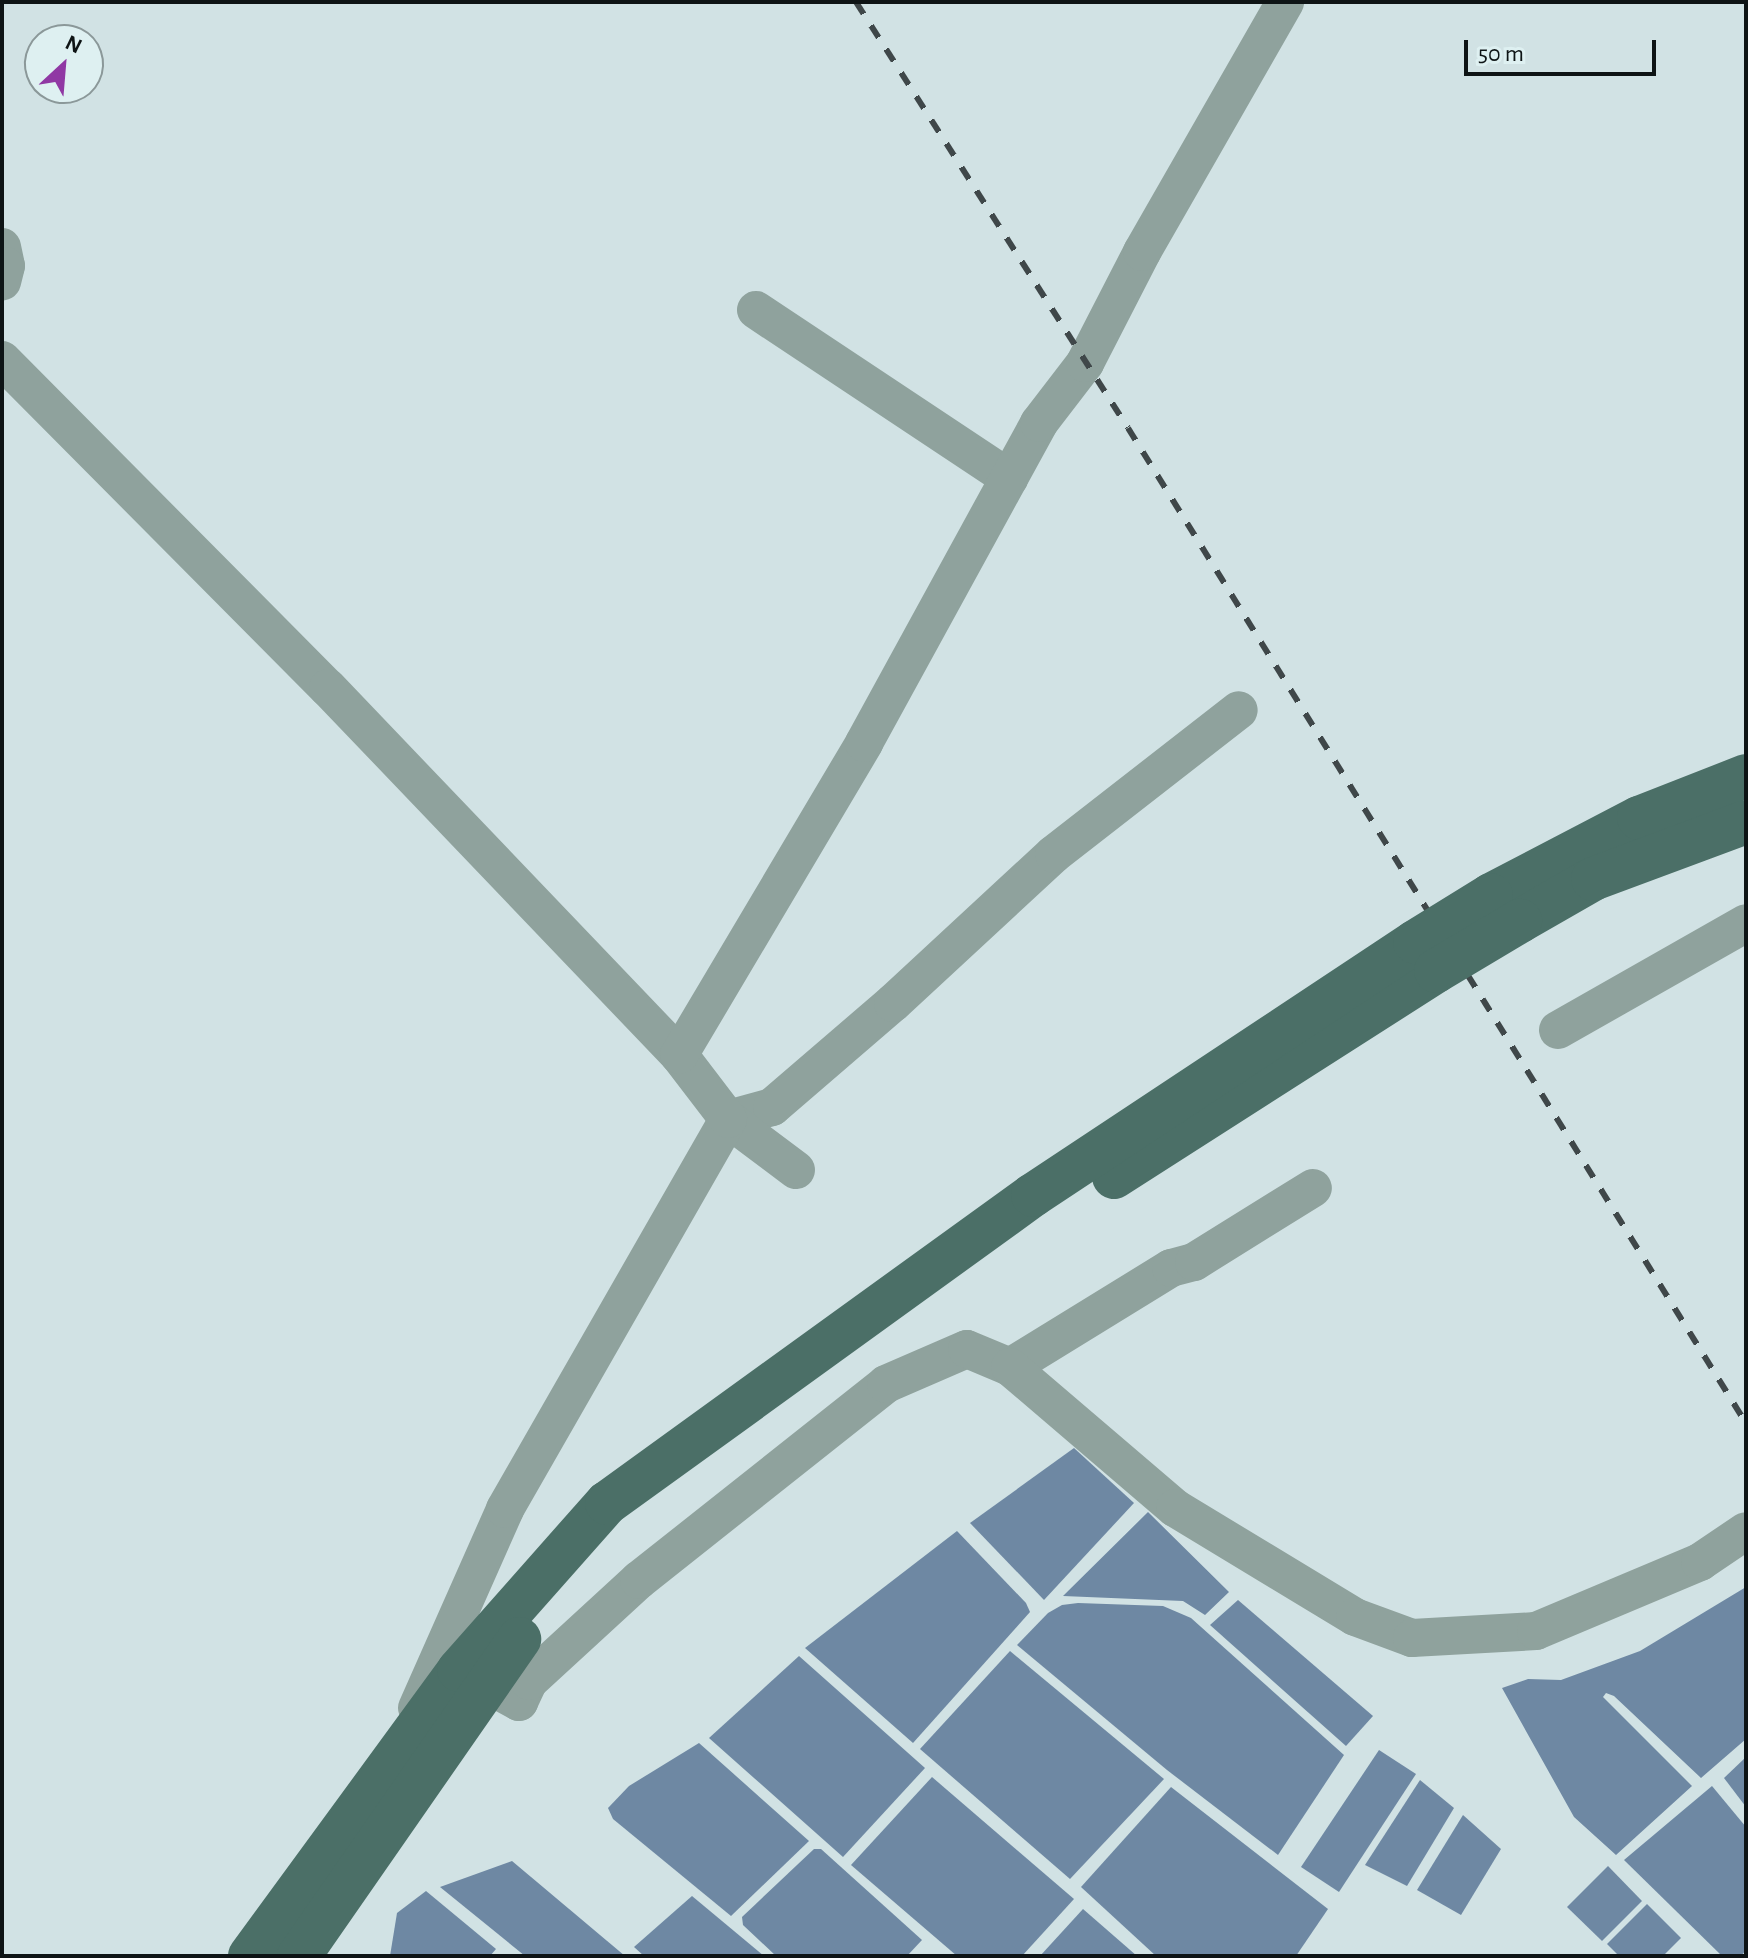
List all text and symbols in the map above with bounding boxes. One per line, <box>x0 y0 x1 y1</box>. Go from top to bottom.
north arrow <box>24 24 104 104</box>
scale bar <box>1468 24 1660 74</box>
text: N <box>62 31 85 57</box>
text: 50 m <box>1478 42 1524 66</box>

